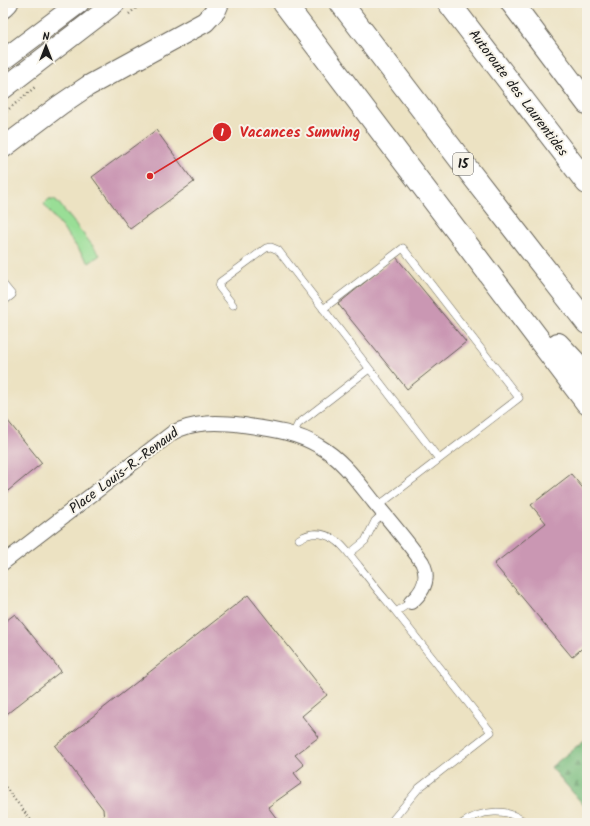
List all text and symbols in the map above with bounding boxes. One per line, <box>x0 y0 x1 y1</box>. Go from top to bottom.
street label: Autoroute des Laurentides <box>463 25 573 161</box>
north arrow <box>26 26 66 66</box>
text: N <box>43 28 50 46</box>
callout: Vacances Sunwing <box>212 118 368 145</box>
text: Vacances Sunwing <box>240 121 360 145</box>
text: 1 <box>220 123 224 142</box>
road number: 15 <box>453 153 473 175</box>
street label: Place Louis-R.-Renaud <box>65 422 184 520</box>

